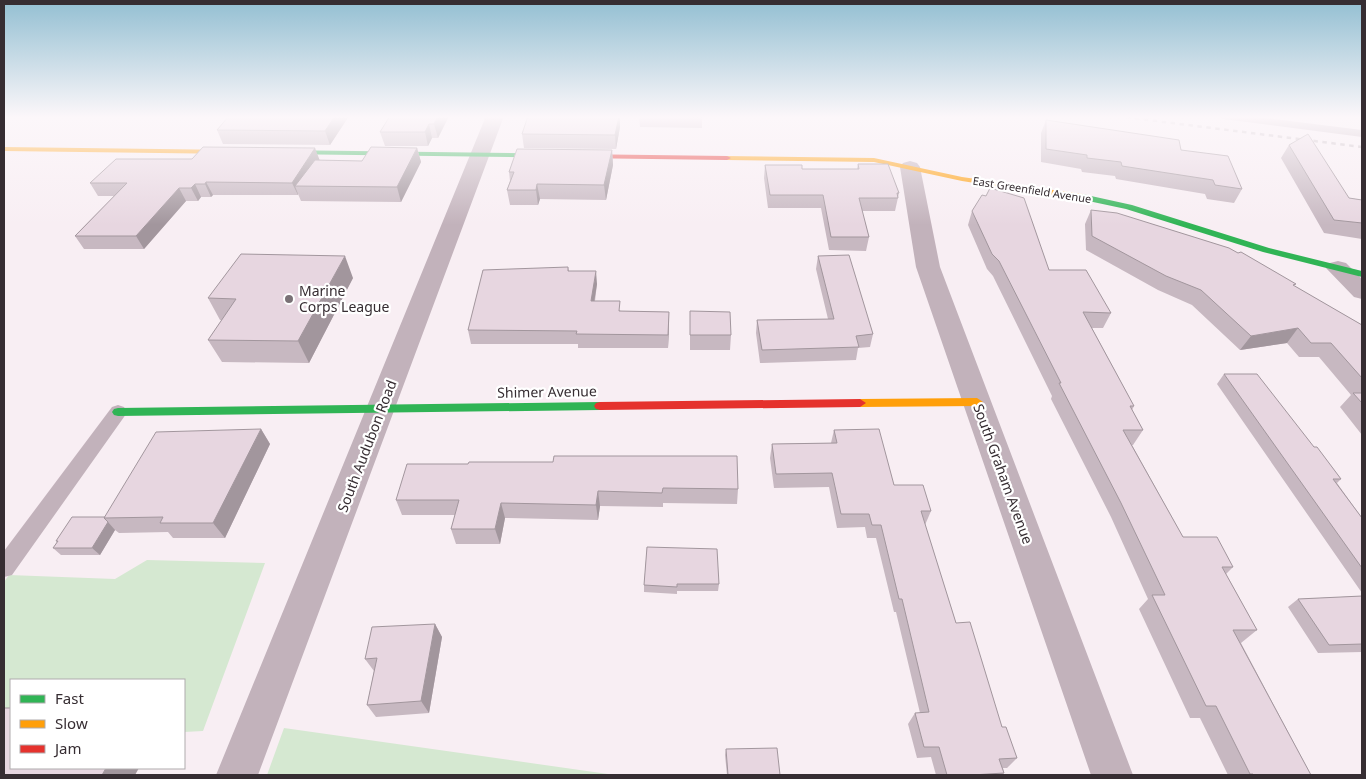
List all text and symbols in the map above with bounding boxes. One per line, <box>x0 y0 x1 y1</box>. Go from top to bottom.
street label: East Greenfield Avenue <box>972 173 1092 206</box>
place label: Marine Corps League <box>299 281 389 316</box>
marker: Marine Corps League <box>283 293 295 305</box>
street label: South Audubon Road <box>333 377 400 515</box>
street label: Shimer Avenue <box>497 381 597 402</box>
street label: South Graham Avenue <box>969 401 1038 547</box>
legend <box>10 679 185 769</box>
text: Fast <box>55 688 84 708</box>
text: Slow <box>55 713 88 733</box>
text: Jam <box>53 738 82 758</box>

